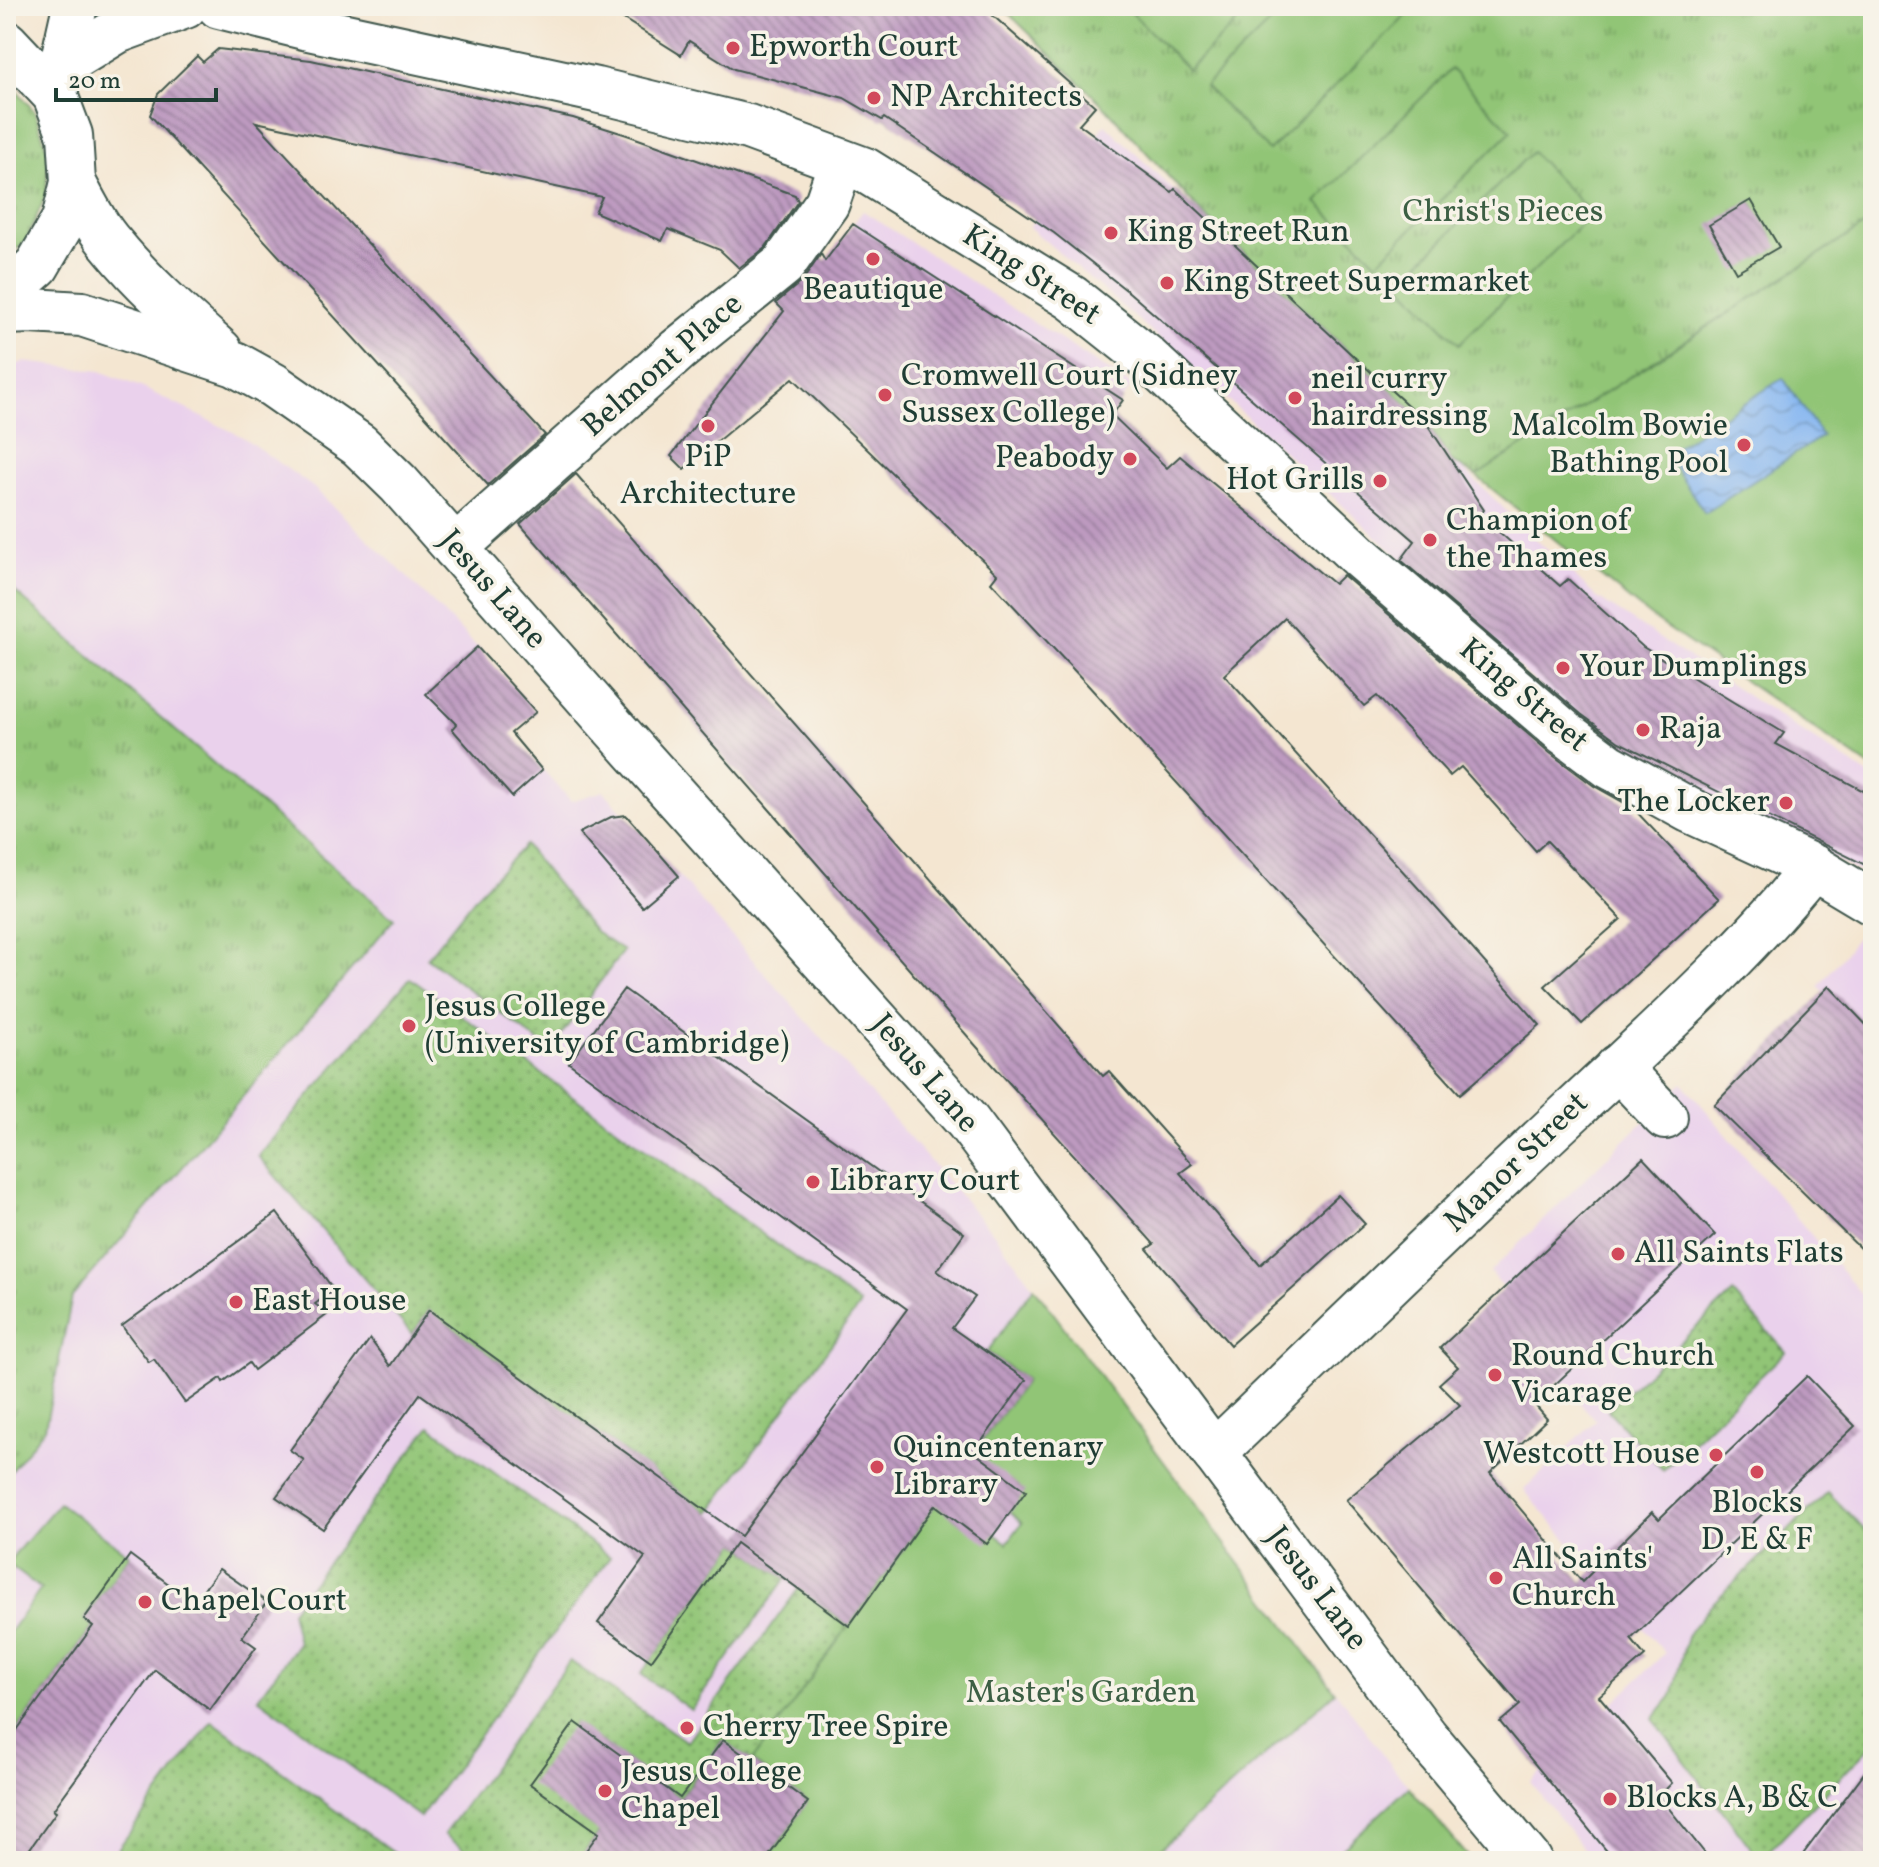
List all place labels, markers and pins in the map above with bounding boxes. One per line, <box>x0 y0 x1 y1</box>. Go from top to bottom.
place label: Epworth Court <box>749 26 958 70</box>
marker: Epworth Court <box>724 39 742 57</box>
place label: NP Architects <box>890 76 1082 120</box>
marker: NP Architects <box>865 89 883 107</box>
place label: King Street Run <box>1127 211 1350 255</box>
marker: King Street Run <box>1102 224 1120 242</box>
marker: Beautique <box>864 250 882 268</box>
place label: King Street Supermarket <box>1183 261 1530 305</box>
place label: Beautique <box>803 269 943 313</box>
marker: King Street Supermarket <box>1158 274 1176 292</box>
place label: Cromwell Court (Sidney Sussex College) <box>901 355 1237 436</box>
place label: neil curry hairdressing <box>1311 358 1488 439</box>
marker: Cromwell Court (Sidney Sussex College) <box>876 386 894 404</box>
marker: neil curry hairdressing <box>1286 389 1304 407</box>
place label: Malcolm Bowie Bathing Pool <box>1511 405 1728 486</box>
marker: PiP Architecture <box>699 417 717 435</box>
place label: PiP Architecture <box>620 436 796 517</box>
marker: Malcolm Bowie Bathing Pool <box>1735 436 1753 454</box>
place label: Peabody <box>995 437 1114 481</box>
marker: Peabody <box>1121 450 1139 468</box>
place label: Hot Grills <box>1226 459 1364 503</box>
marker: Hot Grills <box>1371 472 1389 490</box>
place label: Champion of the Thames <box>1446 500 1632 581</box>
marker: Champion of the Thames <box>1421 531 1439 549</box>
place label: Your Dumplings <box>1579 646 1807 690</box>
marker: Your Dumplings <box>1554 659 1572 677</box>
place label: Raja <box>1659 708 1722 752</box>
marker: Raja <box>1634 721 1652 739</box>
place label: The Locker <box>1617 781 1770 825</box>
marker: The Locker <box>1777 794 1795 812</box>
place label: Jesus College (University of Cambridge) <box>425 986 789 1067</box>
marker: Jesus College (University of Cambridge) <box>400 1017 418 1035</box>
place label: Library Court <box>829 1160 1020 1204</box>
marker: Library Court <box>804 1173 822 1191</box>
place label: All Saints Flats <box>1634 1232 1844 1276</box>
marker: All Saints Flats <box>1609 1245 1627 1263</box>
place label: East House <box>252 1280 407 1324</box>
marker: East House <box>227 1293 245 1311</box>
place label: Round Church Vicarage <box>1511 1335 1715 1416</box>
marker: Round Church Vicarage <box>1486 1366 1504 1384</box>
place label: Quincentenary Library <box>893 1427 1104 1508</box>
place label: Westcott House <box>1483 1433 1700 1477</box>
marker: Westcott House <box>1707 1446 1725 1464</box>
marker: Quincentenary Library <box>868 1458 886 1476</box>
marker: Blocks D, E & F <box>1748 1463 1766 1481</box>
place label: Blocks D, E & F <box>1701 1482 1813 1563</box>
place label: All Saints' Church <box>1512 1538 1653 1619</box>
marker: All Saints' Church <box>1487 1569 1505 1587</box>
place label: Chapel Court <box>161 1580 347 1624</box>
marker: Chapel Court <box>136 1593 154 1611</box>
place label: Cherry Tree Spire <box>703 1706 949 1750</box>
marker: Cherry Tree Spire <box>678 1719 696 1737</box>
place label: Jesus College Chapel <box>621 1751 802 1832</box>
place label: Blocks A, B & C <box>1626 1777 1838 1821</box>
marker: Jesus College Chapel <box>596 1782 614 1800</box>
marker: Blocks A, B & C <box>1601 1790 1619 1808</box>

